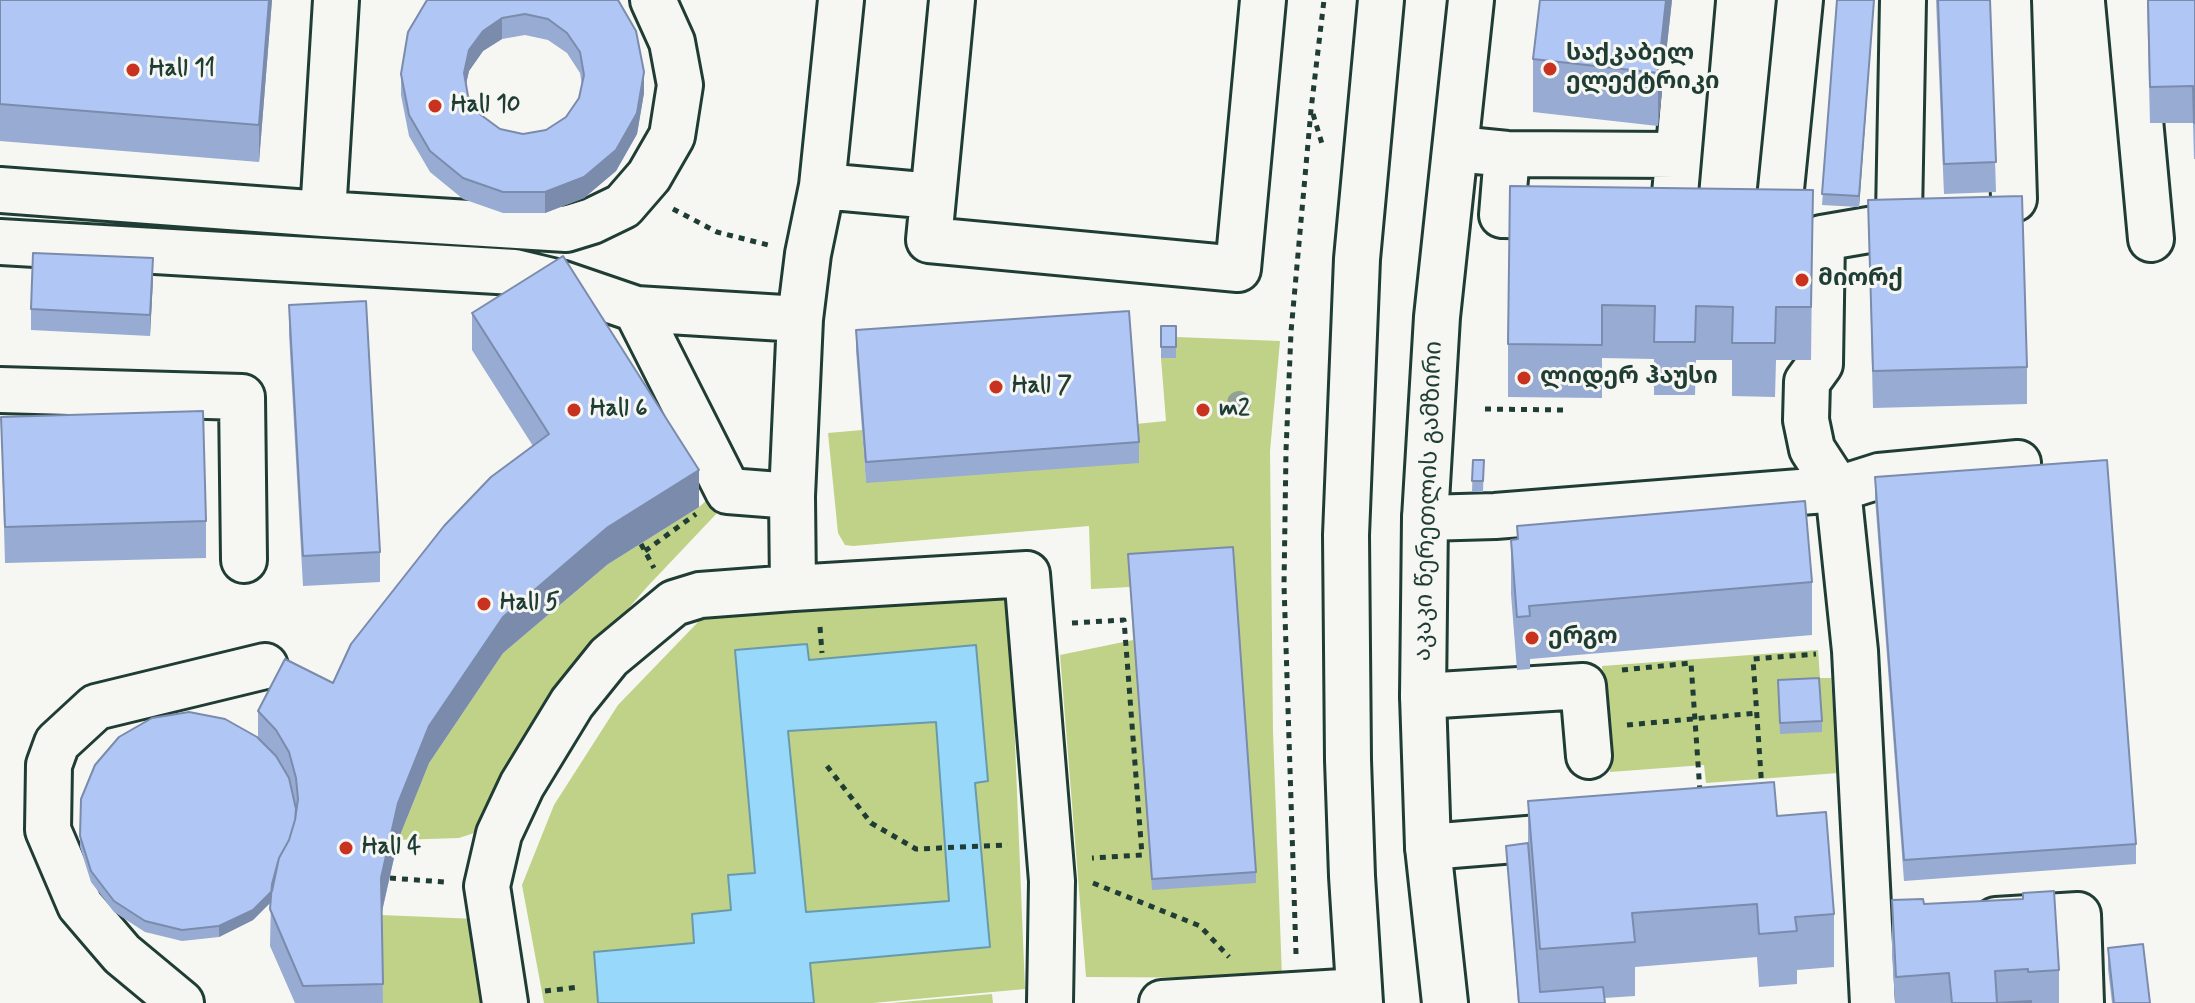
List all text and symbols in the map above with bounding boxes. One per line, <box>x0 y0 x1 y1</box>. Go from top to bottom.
place label: საქკაბელ ელექტრიკი <box>1566 41 1720 97</box>
place label: Hall 11 <box>149 56 215 84</box>
marker: საქკაბელ ელექტრიკი <box>1541 60 1559 78</box>
marker: Hall 11 <box>124 61 142 79</box>
place label: Hall 10 <box>451 92 521 120</box>
marker: Hall 10 <box>426 97 444 115</box>
place label: მიორქ <box>1818 266 1903 294</box>
marker: მიორქ <box>1793 271 1811 289</box>
street label: აკაკი წერეთლის გამზირი <box>1410 340 1450 662</box>
place label: ლიდერ ჰაუსი <box>1540 364 1718 392</box>
marker: ლიდერ ჰაუსი <box>1515 369 1533 387</box>
place label: Hall 7 <box>1012 373 1072 401</box>
marker: Hall 7 <box>987 378 1005 396</box>
place label: Hall 6 <box>590 396 647 424</box>
place label: m2 <box>1219 396 1250 424</box>
marker: Hall 6 <box>565 401 583 419</box>
marker: m2 <box>1194 401 1212 419</box>
place label: Hall 5 <box>500 590 560 618</box>
marker: Hall 5 <box>475 595 493 613</box>
place label: ერგო <box>1548 624 1618 652</box>
marker: ერგო <box>1523 629 1541 647</box>
place label: Hall 4 <box>362 834 421 862</box>
marker: Hall 4 <box>337 839 355 857</box>

